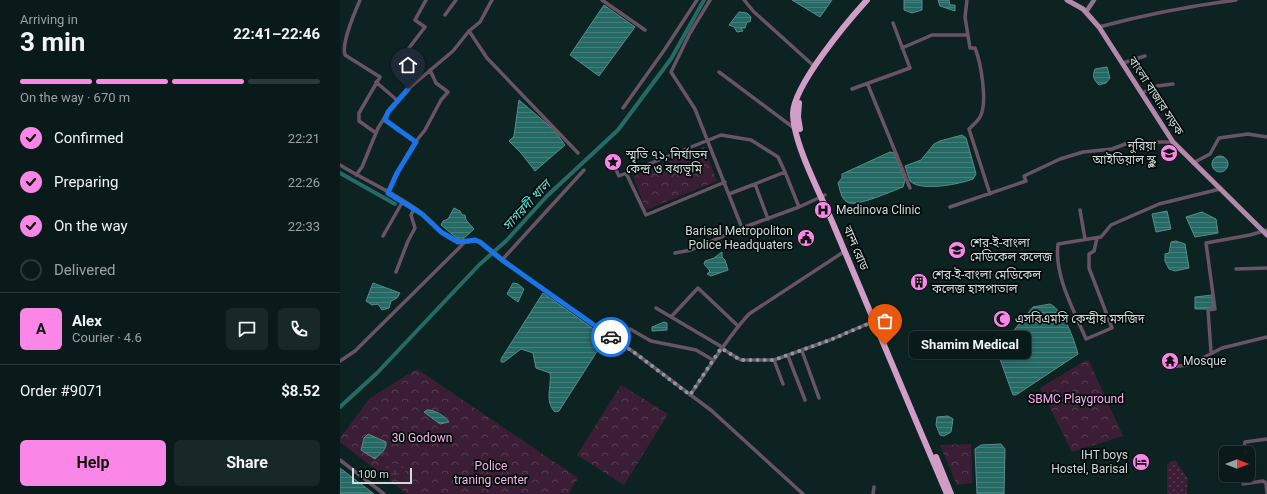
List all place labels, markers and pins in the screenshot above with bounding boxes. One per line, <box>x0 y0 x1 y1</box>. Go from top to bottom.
pin <box>391 48 425 89</box>
place label: নুরিয়া আইডিয়াল স্কুল <box>1092 138 1157 168</box>
school or university icon: নুরিয়া আইডিয়াল স্কুল <box>1159 143 1179 163</box>
place label: স্মৃতি ৭১, নির্যাতন কেন্দ্র ও বধ্যভূমি <box>625 147 708 177</box>
place icon: স্মৃতি ৭১, নির্যাতন কেন্দ্র ও বধ্যভূমি <box>603 152 623 172</box>
hospital icon: Medinova Clinic <box>813 200 833 220</box>
place label: Medinova Clinic <box>836 203 921 217</box>
place label: Barisal Metropoliton Police Headquaters <box>685 224 793 252</box>
public building icon: Barisal Metropoliton Police Headquaters <box>796 228 816 248</box>
place label: শের-ই-বাংলা মেডিকেল কলেজ <box>970 235 1053 264</box>
school or university icon: শের-ই-বাংলা মেডিকেল কলেজ <box>947 240 967 260</box>
place label: শের-ই-বাংলা মেডিকেল কলেজ হাসপাতাল <box>931 267 1041 296</box>
building icon: শের-ই-বাংলা মেডিকেল কলেজ হাসপাতাল <box>909 272 929 292</box>
pin <box>868 304 902 345</box>
mosque icon: এসবিএমসি কেন্দ্রীয় মসজিদ <box>992 309 1012 329</box>
place label: এসবিএমসি কেন্দ্রীয় মসজিদ <box>1015 311 1145 326</box>
callout: Shamim Medical <box>909 331 1031 359</box>
temple icon: Mosque <box>1160 351 1180 371</box>
place label: Mosque <box>1183 354 1226 368</box>
place label: IHT boys Hostel, Barisal <box>1051 448 1128 476</box>
hotel icon: IHT boys Hostel, Barisal <box>1131 452 1151 472</box>

